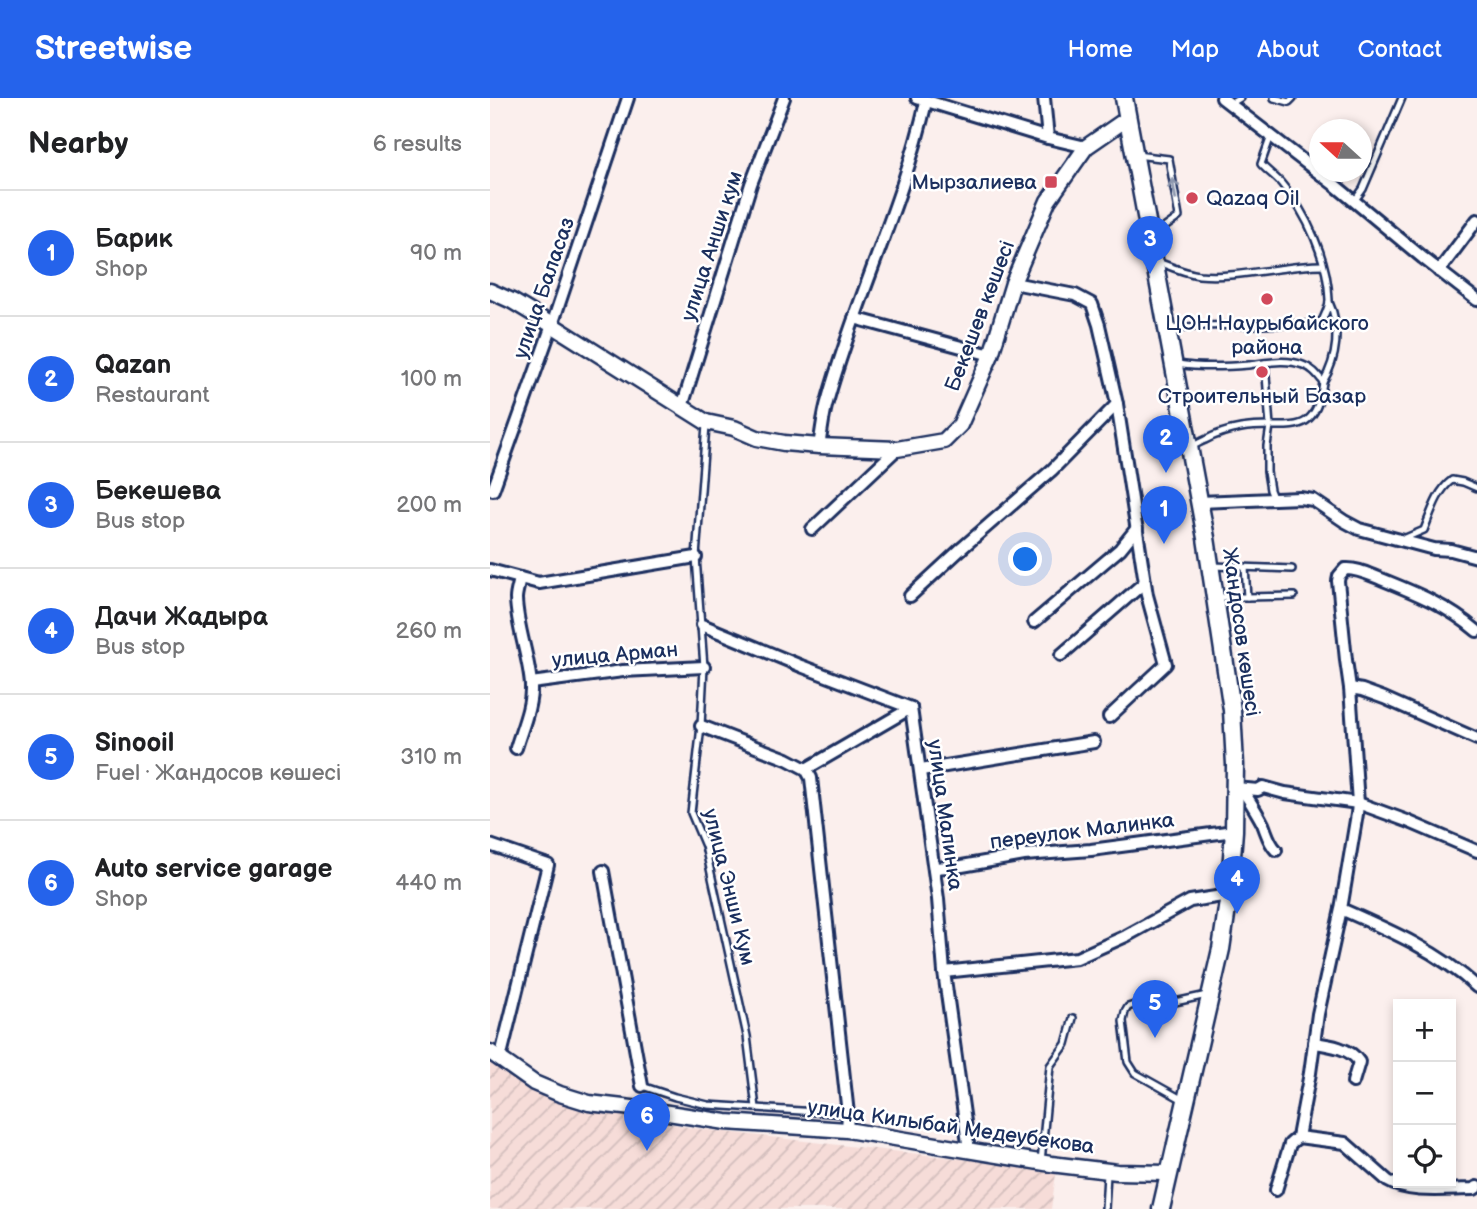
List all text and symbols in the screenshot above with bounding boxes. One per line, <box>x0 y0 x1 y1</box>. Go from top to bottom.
text: Streetwise <box>35 29 192 69</box>
text: Home <box>1068 35 1133 64</box>
text: Map <box>1171 35 1219 64</box>
text: About <box>1257 35 1319 64</box>
text: Contact <box>1357 35 1442 64</box>
north arrow <box>1309 119 1372 182</box>
text: Nearby <box>28 126 128 162</box>
text: 6 results <box>373 130 462 158</box>
street label: улица Анши кум <box>676 168 748 324</box>
place label: Мырзалиева <box>911 170 1038 195</box>
marker: Мырзалиева <box>1043 174 1059 190</box>
one-way arrow <box>1167 178 1180 201</box>
place label: Qazaq Oil <box>1206 186 1299 211</box>
marker: Qazaq Oil <box>1184 190 1200 206</box>
street label: улица Баласаз <box>508 214 580 362</box>
pin: 3 <box>1127 216 1173 274</box>
text: Барик <box>95 224 173 255</box>
street label: Бекешев көшесі <box>940 237 1020 395</box>
text: 1 <box>46 239 56 267</box>
text: 90 m <box>410 239 462 267</box>
text: Shop <box>95 255 148 283</box>
marker: ЦОН Наурыбайского района <box>1259 291 1275 307</box>
place label: ЦОН Наурыбайского района <box>1165 311 1369 360</box>
text: Qazan <box>95 350 171 381</box>
marker: Строительный Базар <box>1254 364 1270 380</box>
text: 2 <box>44 365 58 393</box>
text: 100 m <box>401 365 462 393</box>
text: Restaurant <box>95 381 209 409</box>
place label: Строительный Базар <box>1158 384 1366 409</box>
pin: 2 <box>1143 415 1189 473</box>
text: Бекешева <box>95 476 221 507</box>
pin: 1 <box>1141 486 1187 544</box>
text: 3 <box>44 491 58 519</box>
text: 200 m <box>396 491 462 519</box>
text: Bus stop <box>95 507 185 535</box>
your location <box>1008 542 1042 576</box>
street label: Жандосов көшесі <box>1217 546 1265 718</box>
text: Дачи Жадыра <box>95 602 268 633</box>
text: 4 <box>44 617 58 645</box>
text: 260 m <box>396 617 462 645</box>
text: Bus stop <box>95 633 185 661</box>
street label: улица Арман <box>551 637 679 673</box>
text: Sinooil <box>95 728 174 759</box>
street label: улица Малинка <box>922 738 968 893</box>
text: 5 <box>44 743 58 771</box>
text: 310 m <box>400 743 462 771</box>
text: Fuel · Жандосов көшесі <box>95 759 341 787</box>
street label: улица Энши Кум <box>697 806 761 968</box>
street label: переулок Малинка <box>988 807 1176 855</box>
text: Auto service garage <box>95 854 332 885</box>
pin: 4 <box>1214 856 1260 914</box>
text: 6 <box>44 869 58 897</box>
text: 440 m <box>395 869 462 897</box>
text: Shop <box>95 885 148 913</box>
pin: 5 <box>1132 980 1178 1038</box>
map controls <box>1393 999 1456 1188</box>
button: + <box>1393 999 1456 1062</box>
button: − <box>1393 1062 1456 1125</box>
pin: 6 <box>624 1093 670 1151</box>
street label: улица Килыбай Медеубекова <box>806 1094 1097 1160</box>
button: locate <box>1393 1125 1456 1188</box>

